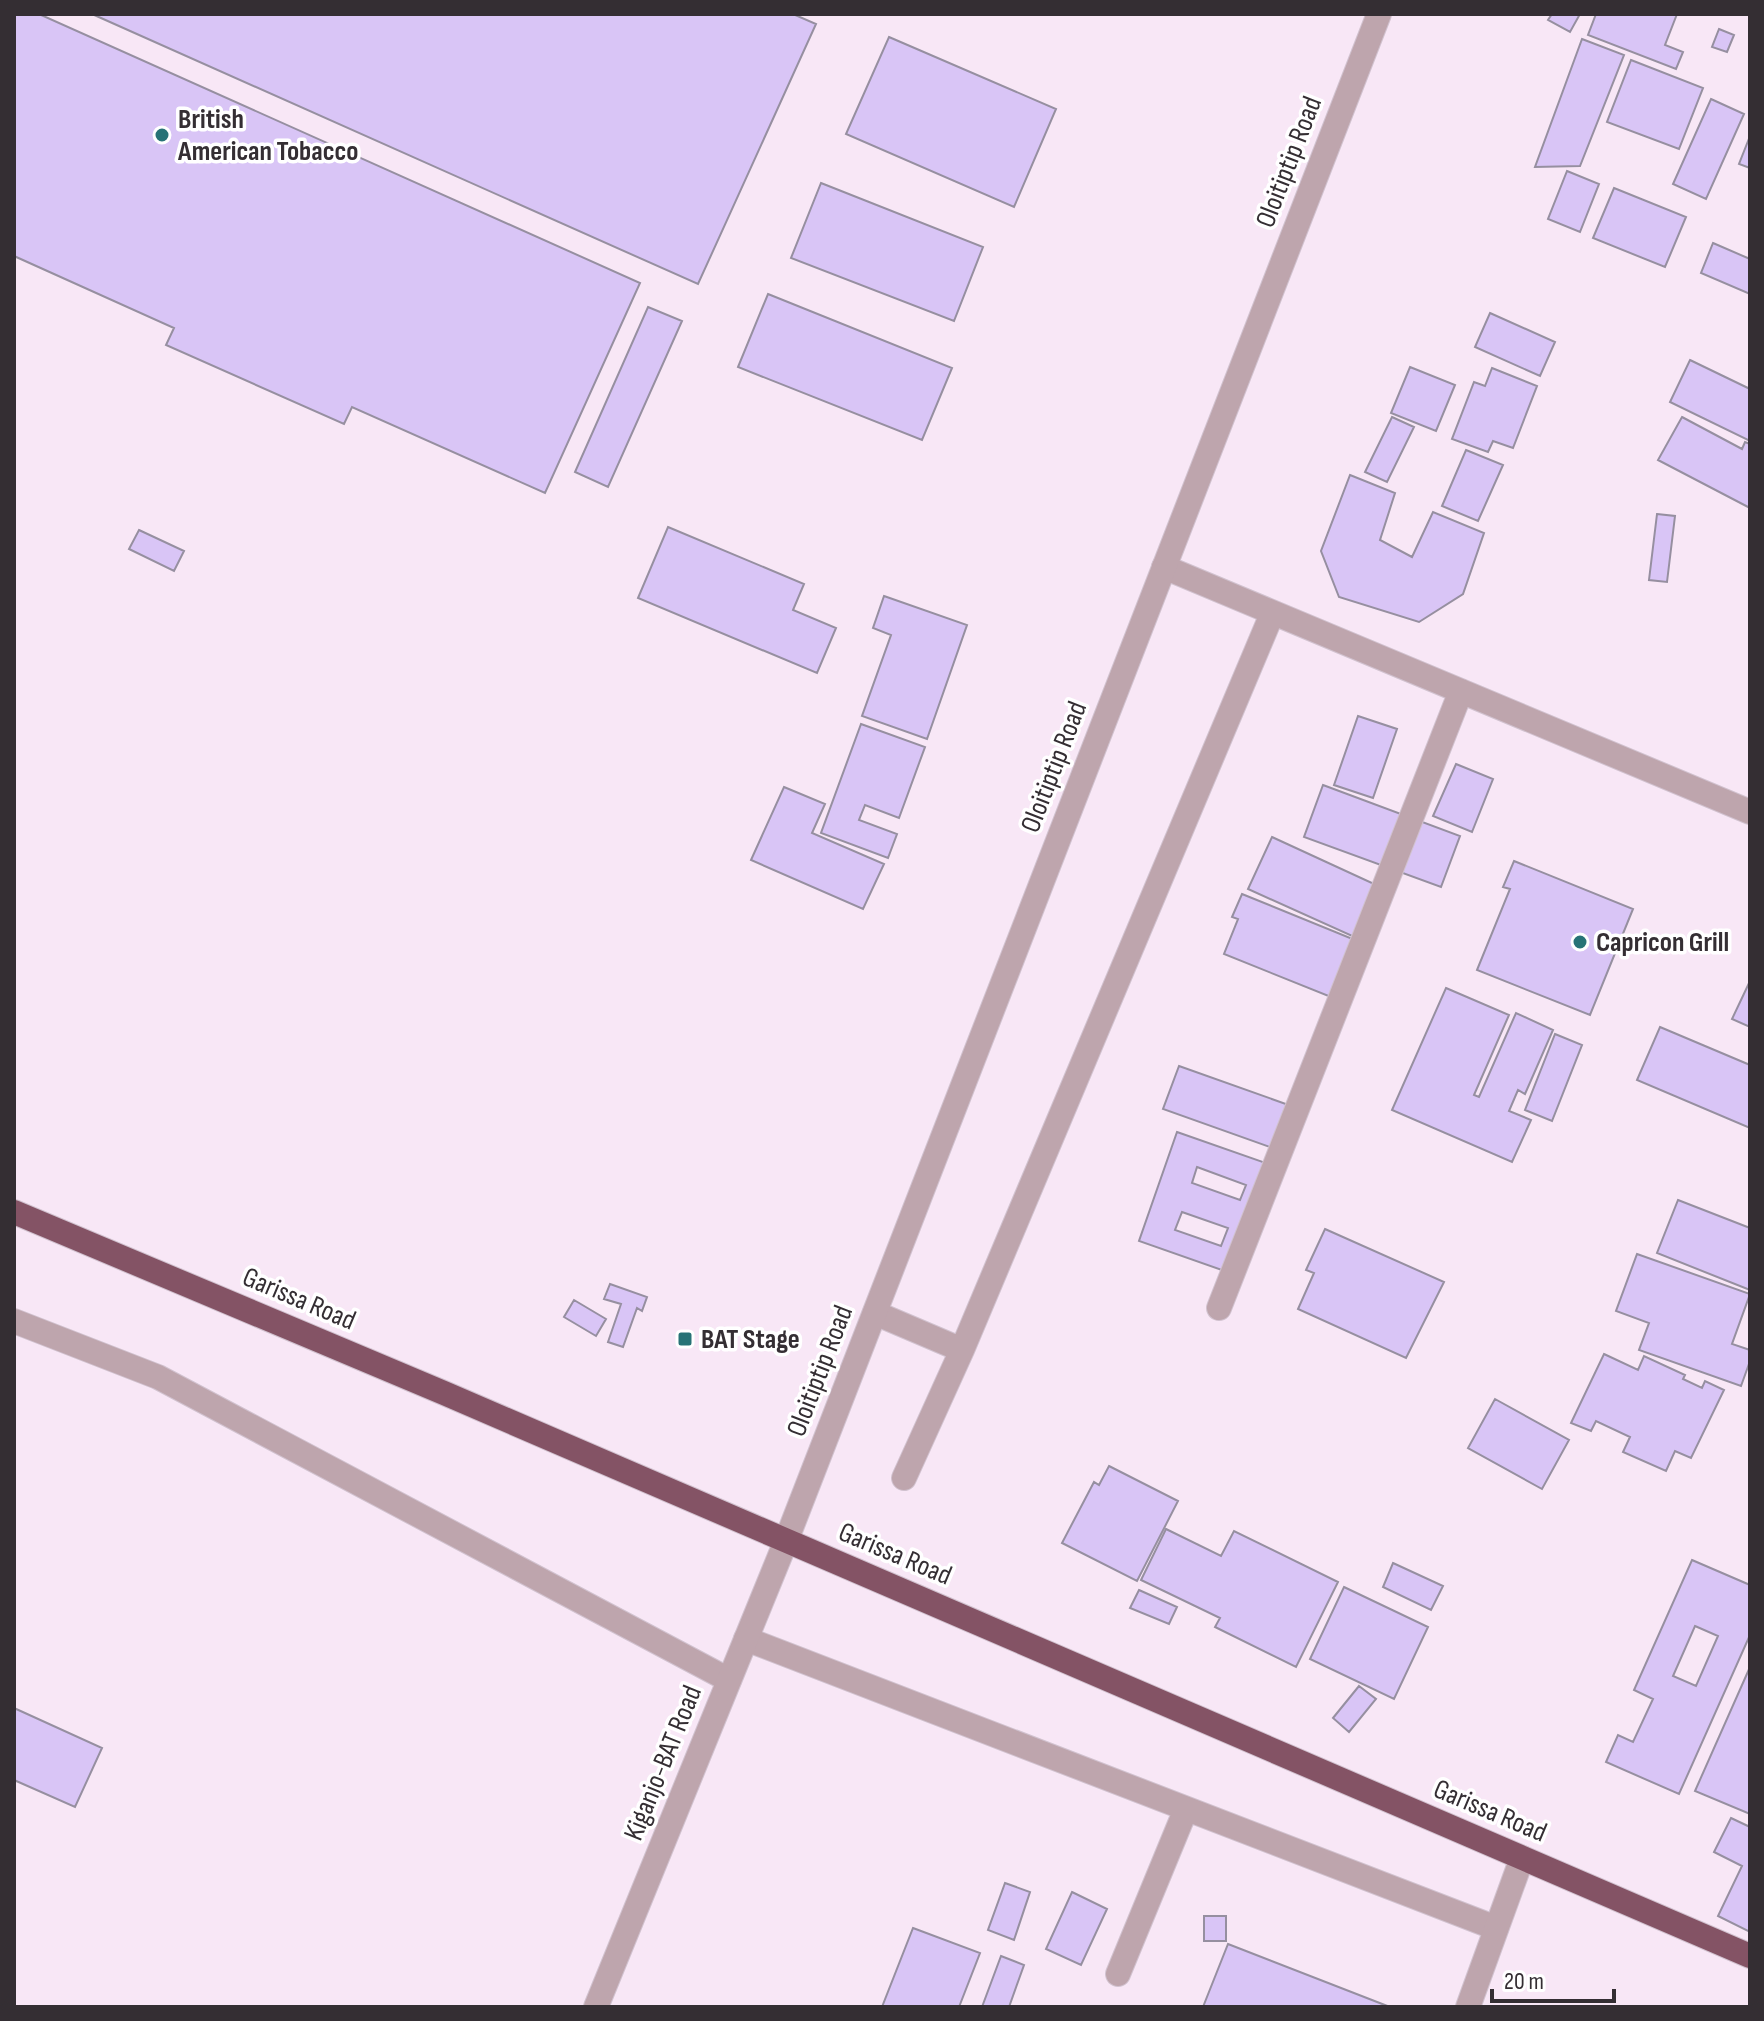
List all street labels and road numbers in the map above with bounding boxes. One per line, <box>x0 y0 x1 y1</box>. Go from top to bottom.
street label: Oloitiptip Road <box>1249 92 1329 232</box>
street label: Oloitiptip Road <box>1014 697 1094 837</box>
street label: Garissa Road <box>238 1260 360 1338</box>
street label: Oloitiptip Road <box>780 1301 860 1441</box>
street label: Garissa Road <box>834 1515 956 1593</box>
street label: Kiganjo-BAT Road <box>617 1681 709 1845</box>
street label: Garissa Road <box>1429 1772 1551 1850</box>

